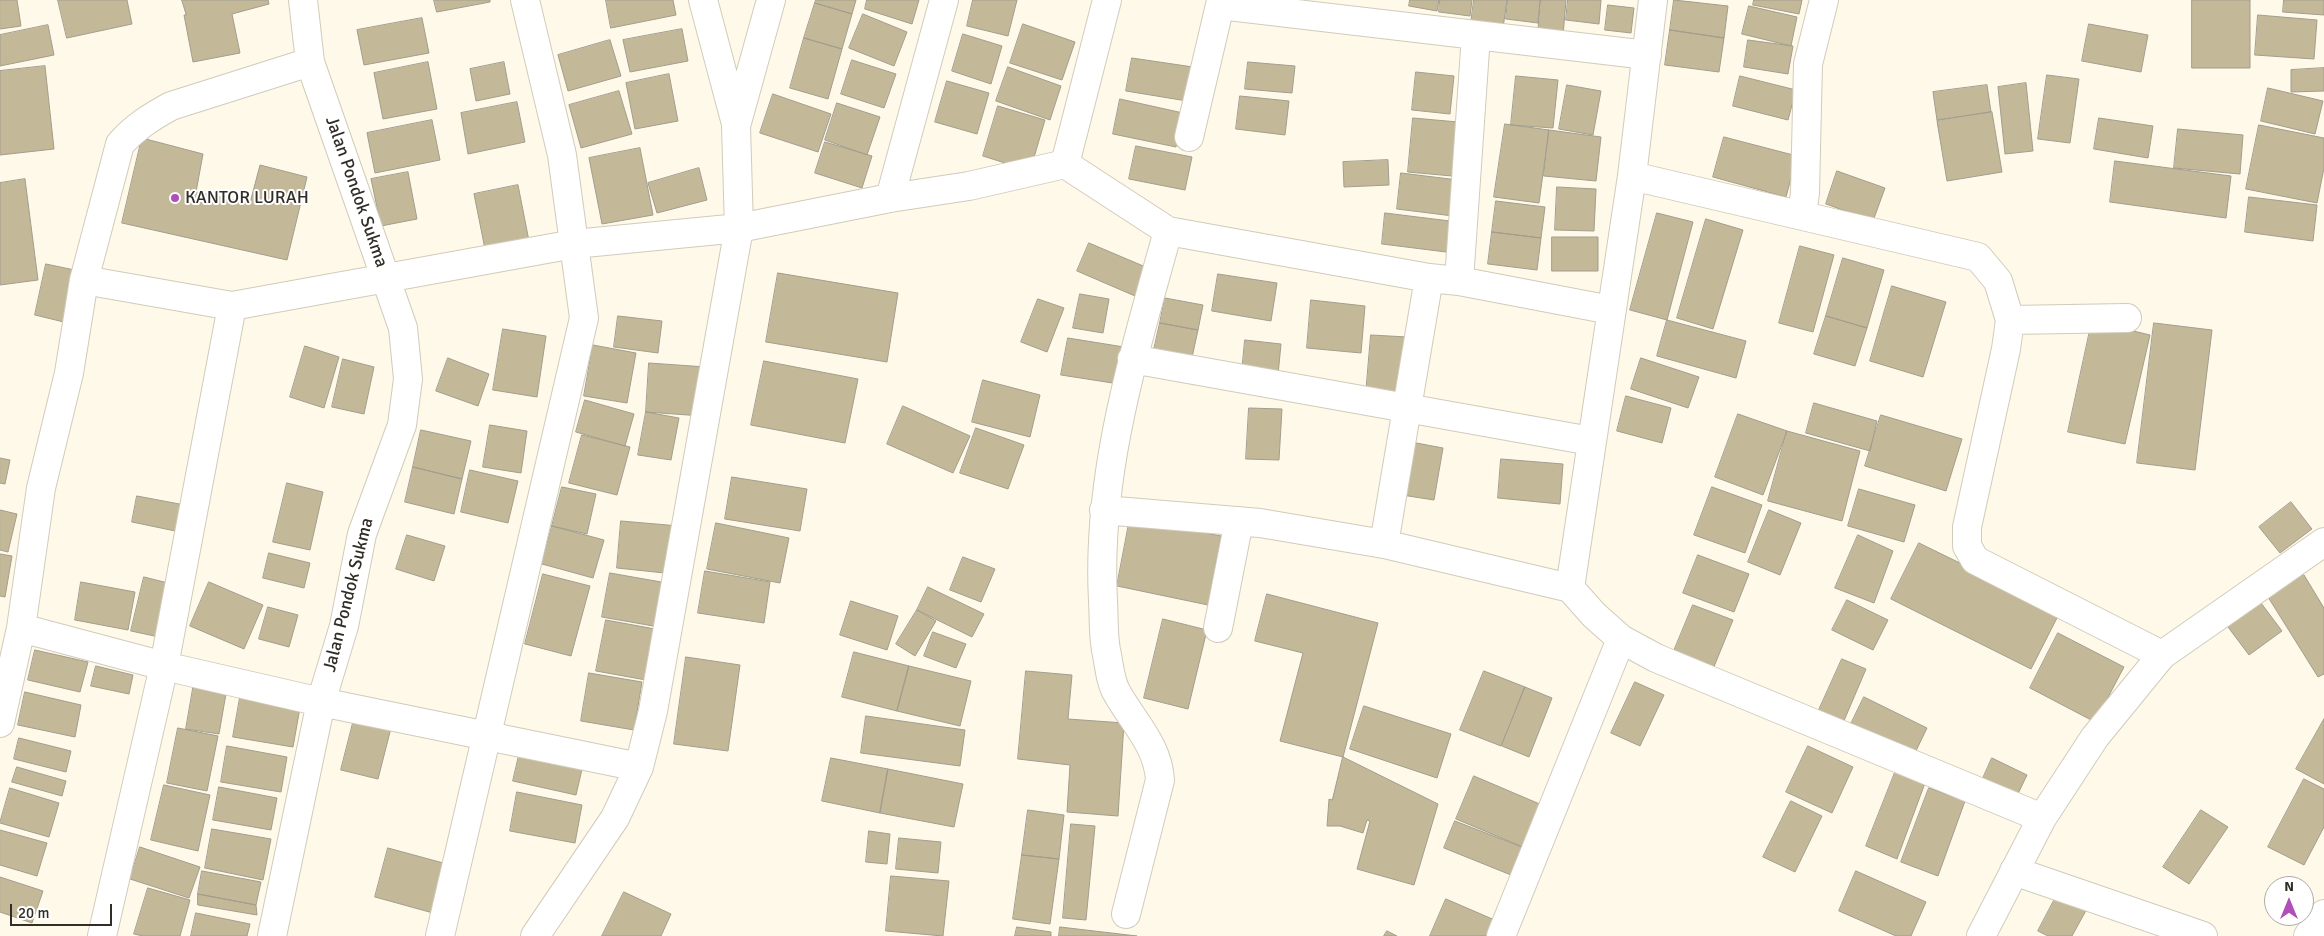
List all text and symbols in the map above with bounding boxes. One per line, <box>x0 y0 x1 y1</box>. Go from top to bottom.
street label: Jalan Pondok Sukma <box>320 114 392 270</box>
place label: KANTOR LURAH <box>185 187 309 209</box>
marker: KANTOR LURAH <box>169 192 181 204</box>
street label: Jalan Pondok Sukma <box>319 516 379 674</box>
north arrow <box>2264 876 2314 926</box>
text: N <box>2284 878 2294 895</box>
scale bar <box>12 894 115 926</box>
text: 20 m <box>18 904 49 922</box>

